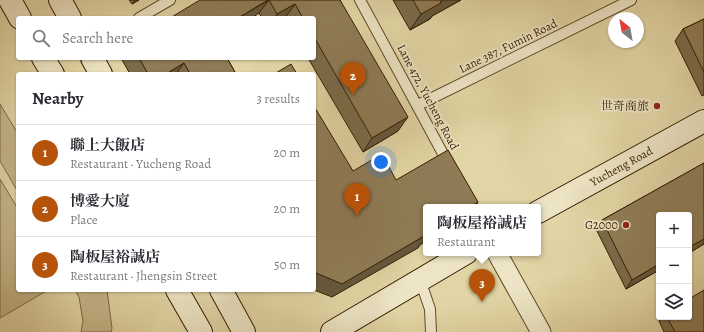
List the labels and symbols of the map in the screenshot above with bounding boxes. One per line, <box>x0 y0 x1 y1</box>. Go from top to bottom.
north arrow <box>608 12 644 48</box>
street label: Lane 387, Fumin Road <box>456 15 560 77</box>
street label: Lane 472, Yucheng Road <box>393 41 463 153</box>
pin: 2 <box>340 62 366 95</box>
place label: 世奇商旅 <box>601 98 649 114</box>
marker: 世奇商旅 <box>652 101 662 111</box>
street label: Yucheng Road <box>586 142 656 191</box>
your location <box>371 152 391 172</box>
pin: 1 <box>344 183 370 216</box>
place label: G2000 <box>585 217 618 233</box>
marker: G2000 <box>621 220 631 230</box>
pin: 3 <box>469 269 495 302</box>

